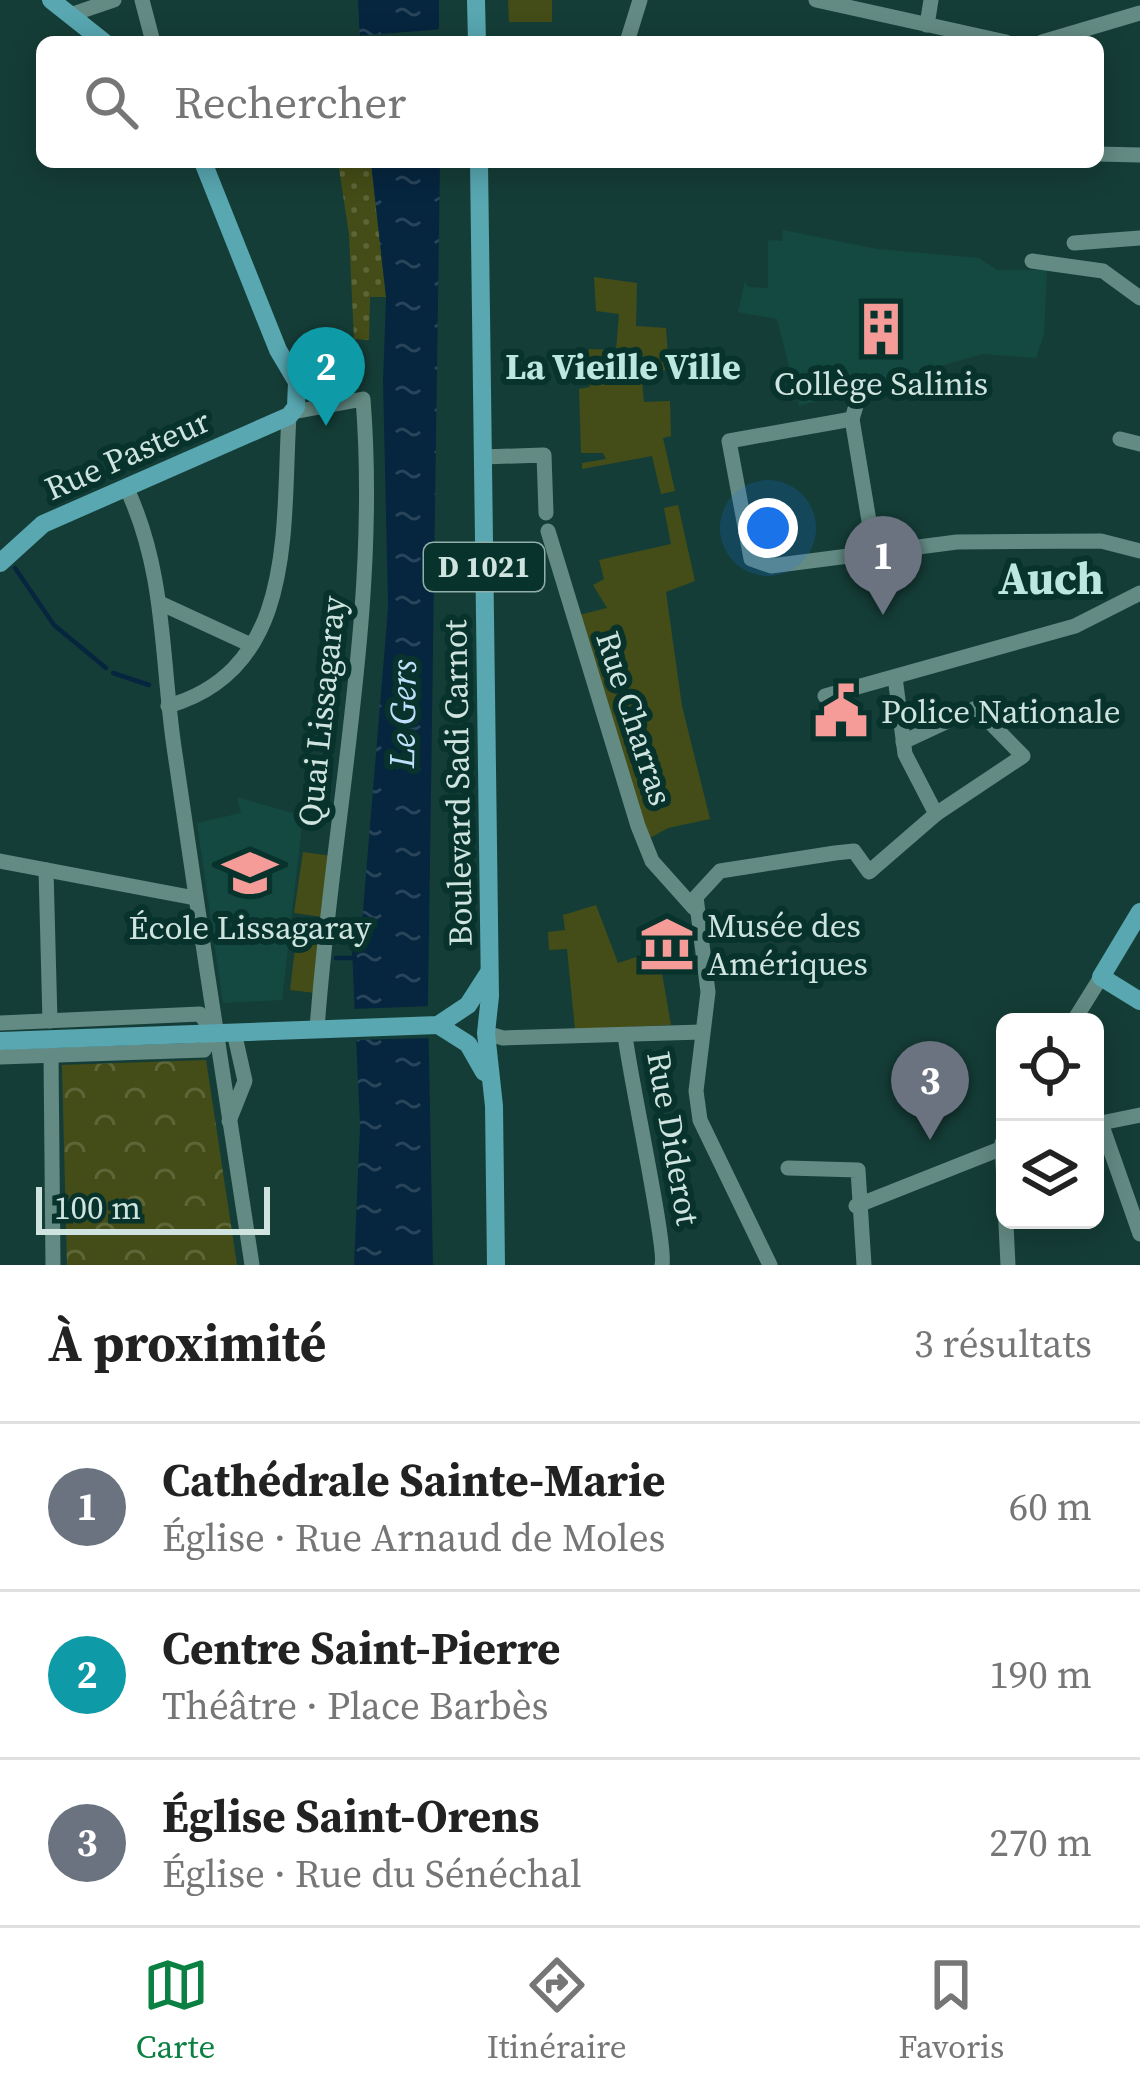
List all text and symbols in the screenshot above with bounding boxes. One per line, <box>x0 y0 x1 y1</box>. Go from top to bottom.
search box <box>36 36 1104 168</box>
icon: search <box>78 69 144 135</box>
text: Rechercher <box>174 71 406 133</box>
building icon: Collège Salinis <box>852 300 910 358</box>
pin: 2 <box>287 327 365 426</box>
district label: La Vieille Ville <box>505 342 741 391</box>
place label: Collège Salinis <box>774 361 988 406</box>
street label: Rue Pasteur <box>38 398 217 511</box>
your location <box>738 498 798 558</box>
pin: 1 <box>844 516 922 615</box>
road number: D 1021 <box>424 543 544 591</box>
district label: Auch <box>998 547 1104 609</box>
street label: Quai Lissagaray <box>287 593 356 829</box>
street label: Boulevard Sadi Carnot <box>432 619 483 947</box>
street label: Rue Charras <box>585 625 684 811</box>
water label: Le Gers <box>377 658 428 770</box>
public building icon: Police Nationale <box>812 682 870 740</box>
place label: Police Nationale <box>881 689 1121 734</box>
school or university icon: École Lissagaray <box>221 844 279 902</box>
place label: Musée des Amériques <box>707 903 868 986</box>
place label: École Lissagaray <box>129 905 371 950</box>
museum icon: Musée des Amériques <box>638 915 696 973</box>
map controls <box>996 1013 1104 1229</box>
button: locate <box>996 1013 1104 1121</box>
pin: 3 <box>891 1041 969 1140</box>
street label: Rue Diderot <box>636 1048 711 1229</box>
button: layers <box>996 1121 1104 1229</box>
scale bar <box>36 1181 270 1234</box>
text: 100 m <box>54 1185 141 1230</box>
text: À proximité <box>48 1308 326 1378</box>
text: 3 résultats <box>914 1317 1092 1370</box>
text: Cathédrale Sainte-Marie <box>162 1449 666 1511</box>
text: 1 <box>76 1480 98 1533</box>
text: 60 m <box>1009 1480 1092 1533</box>
text: Église · Rue Arnaud de Moles <box>162 1511 666 1564</box>
text: Centre Saint-Pierre <box>162 1617 561 1679</box>
text: 2 <box>76 1648 98 1701</box>
text: 190 m <box>989 1648 1092 1701</box>
text: Théâtre · Place Barbès <box>162 1679 549 1732</box>
text: Église Saint-Orens <box>162 1785 539 1847</box>
text: 3 <box>76 1816 98 1869</box>
text: 270 m <box>989 1816 1092 1869</box>
text: Église · Rue du Sénéchal <box>162 1847 582 1900</box>
tab: Carte <box>136 1952 215 2069</box>
tab: Itinéraire <box>487 1952 627 2069</box>
tab: Favoris <box>898 1952 1004 2069</box>

